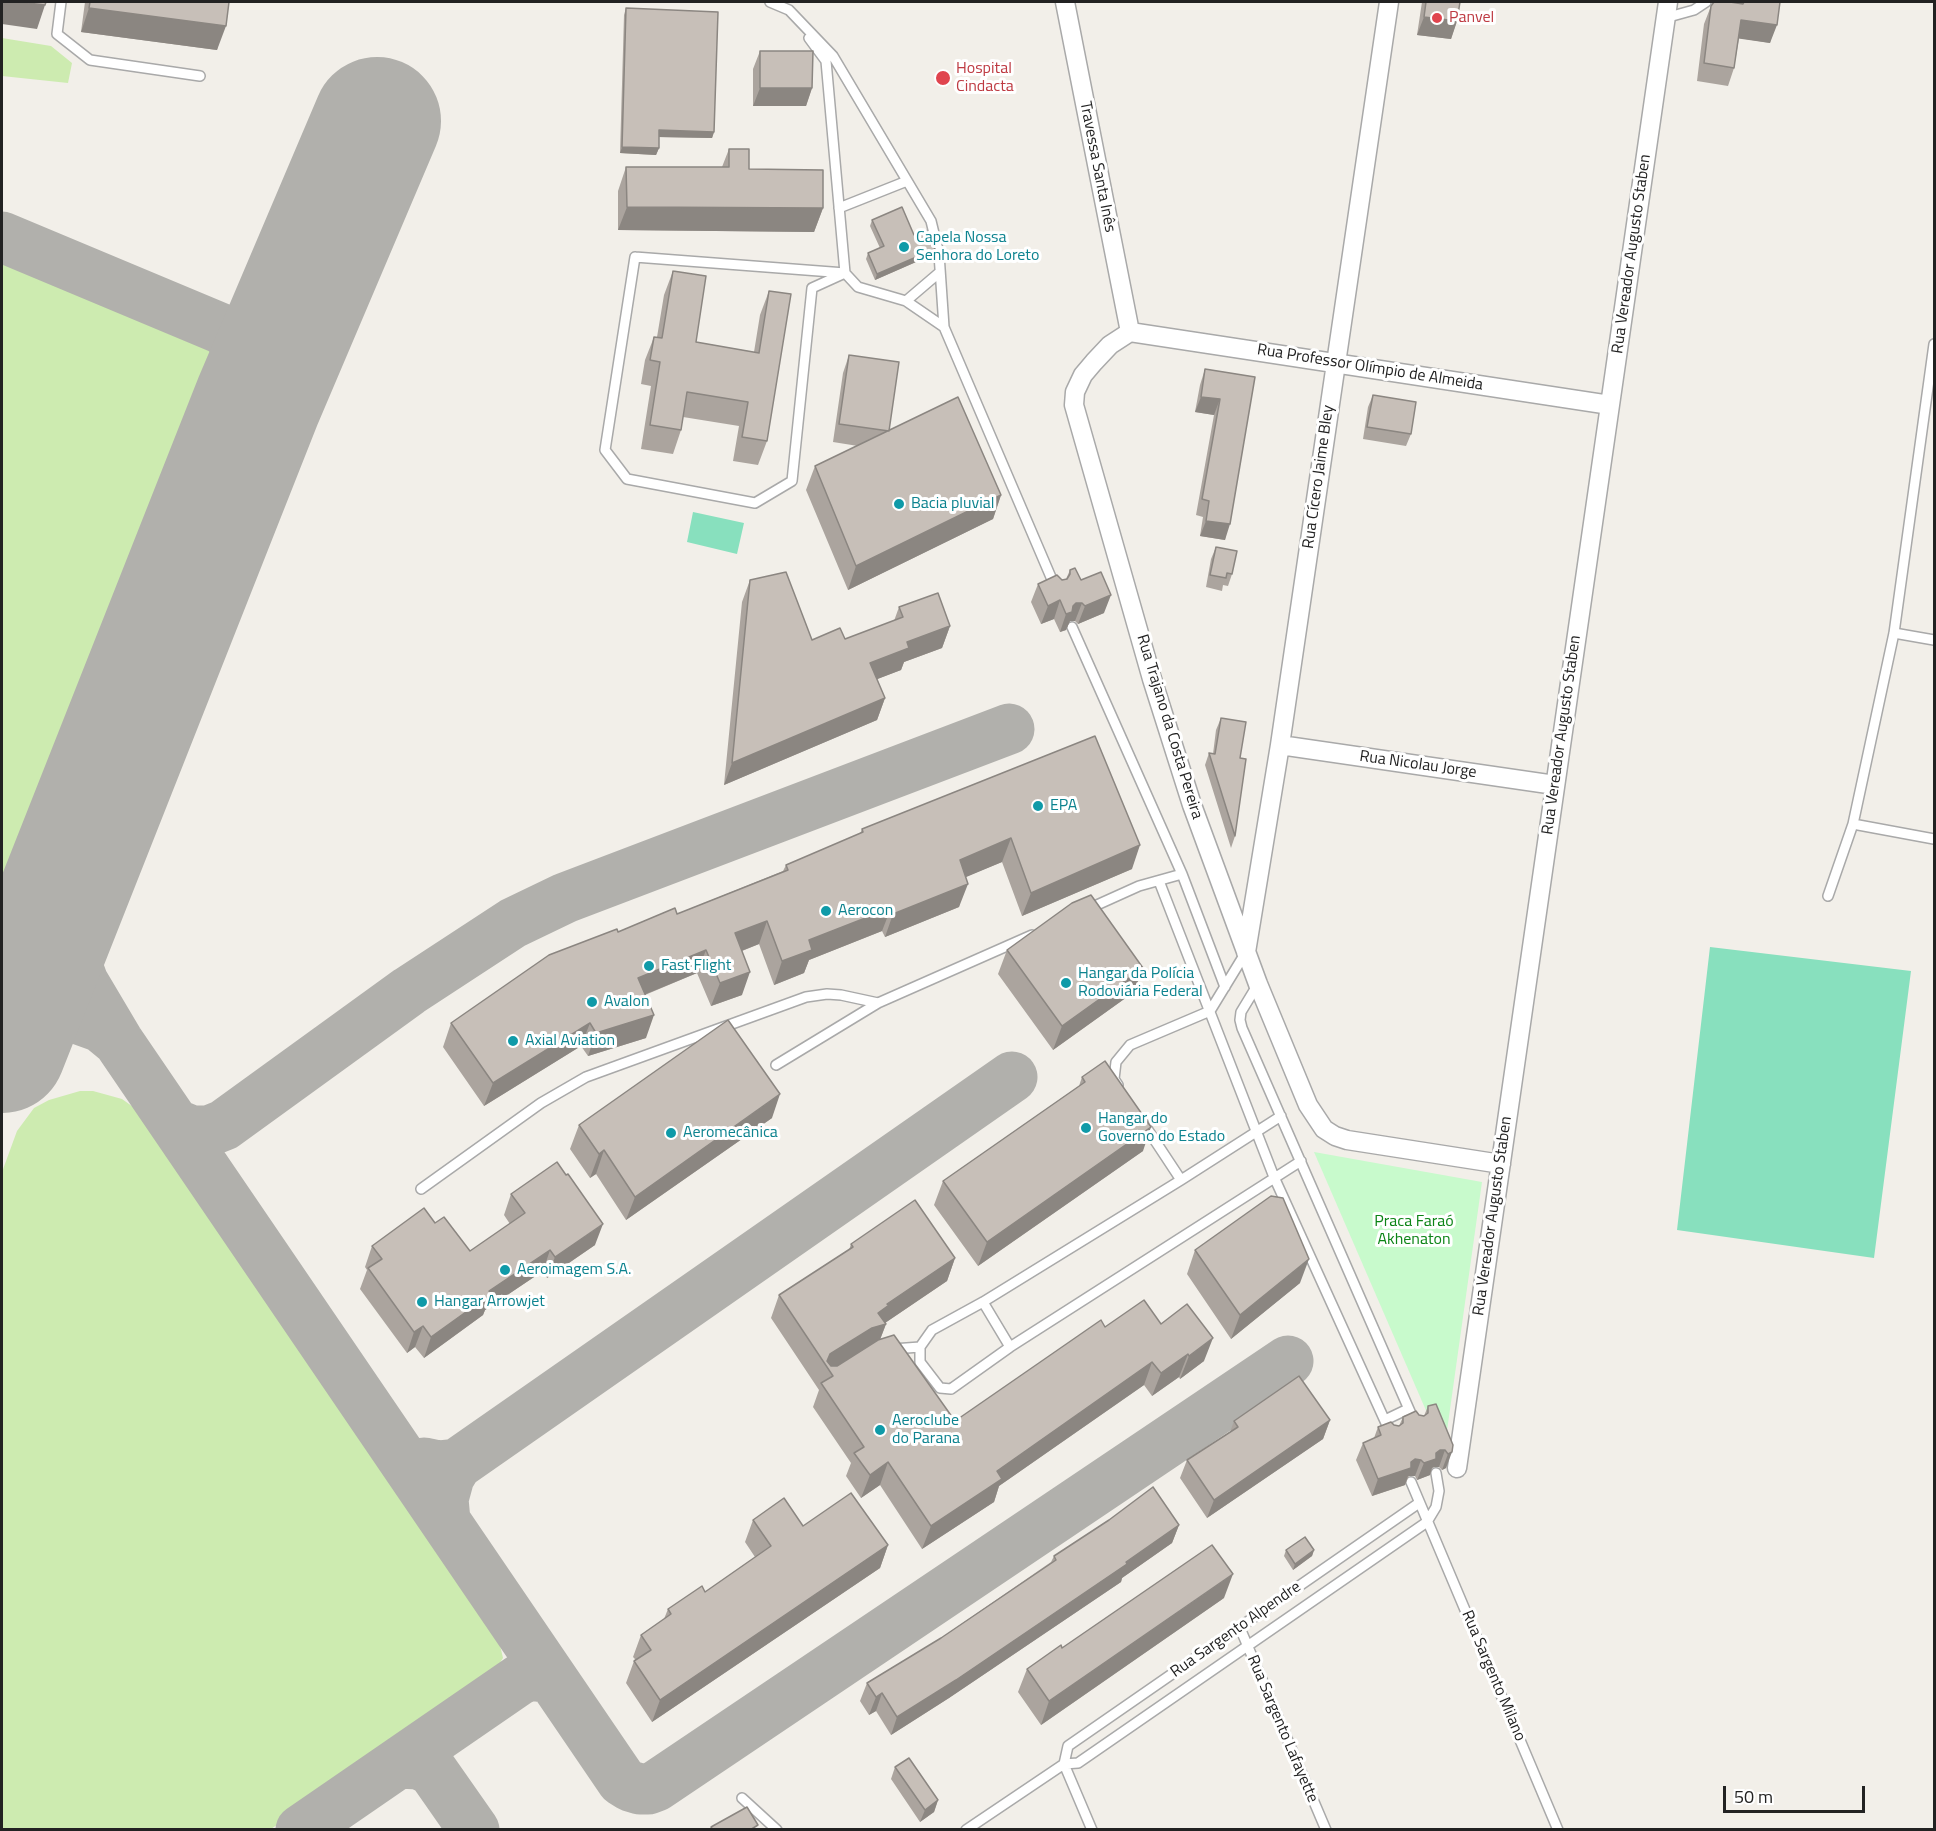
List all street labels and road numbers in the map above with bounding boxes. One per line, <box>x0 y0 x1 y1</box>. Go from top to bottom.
street label: Travessa Santa Inês <box>1075 100 1119 234</box>
street label: Rua Vereador Augusto Staben <box>1608 153 1656 355</box>
street label: Rua Professor Olímpio de Almeida <box>1256 341 1484 395</box>
street label: Rua Cícero Jaime Bley <box>1299 404 1339 550</box>
street label: Rua Trajano da Costa Pereira <box>1132 632 1206 822</box>
street label: Rua Vereador Augusto Staben <box>1538 634 1586 836</box>
street label: Rua Nicolau Jorge <box>1358 747 1478 783</box>
street label: Rua Vereador Augusto Staben <box>1469 1115 1517 1317</box>
street label: Rua Sargento Alpendre <box>1167 1578 1305 1682</box>
street label: Rua Sargento Milano <box>1457 1608 1529 1744</box>
street label: Rua Sargento Lafayette <box>1242 1652 1322 1806</box>

